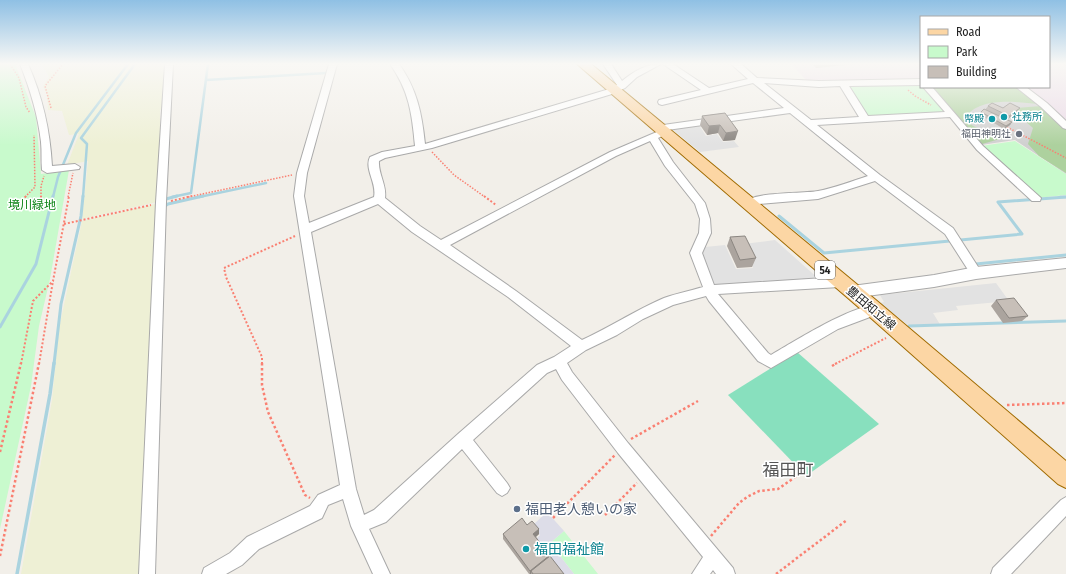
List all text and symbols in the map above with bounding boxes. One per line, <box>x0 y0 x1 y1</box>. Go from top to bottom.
legend <box>920 16 1050 88</box>
text: Road <box>956 25 981 39</box>
text: Park <box>956 45 978 59</box>
text: Building <box>956 65 997 79</box>
place label: 社務所 <box>1012 111 1042 123</box>
marker: 社務所 <box>999 112 1009 122</box>
place label: 幣殿 <box>964 113 984 125</box>
marker: 幣殿 <box>987 114 997 124</box>
place label: 福田神明社 <box>961 128 1011 140</box>
marker: 福田神明社 <box>1014 129 1024 139</box>
park label: 境川緑地 <box>8 198 56 212</box>
road number: 54 <box>815 261 835 279</box>
street label: 豊田知立線 <box>844 283 898 333</box>
district label: 福田町 <box>763 460 814 481</box>
place label: 福田老人憩いの家 <box>525 501 637 518</box>
marker: 福田老人憩いの家 <box>512 504 522 514</box>
place label: 福田福祉館 <box>534 541 604 558</box>
marker: 福田福祉館 <box>521 544 531 554</box>

